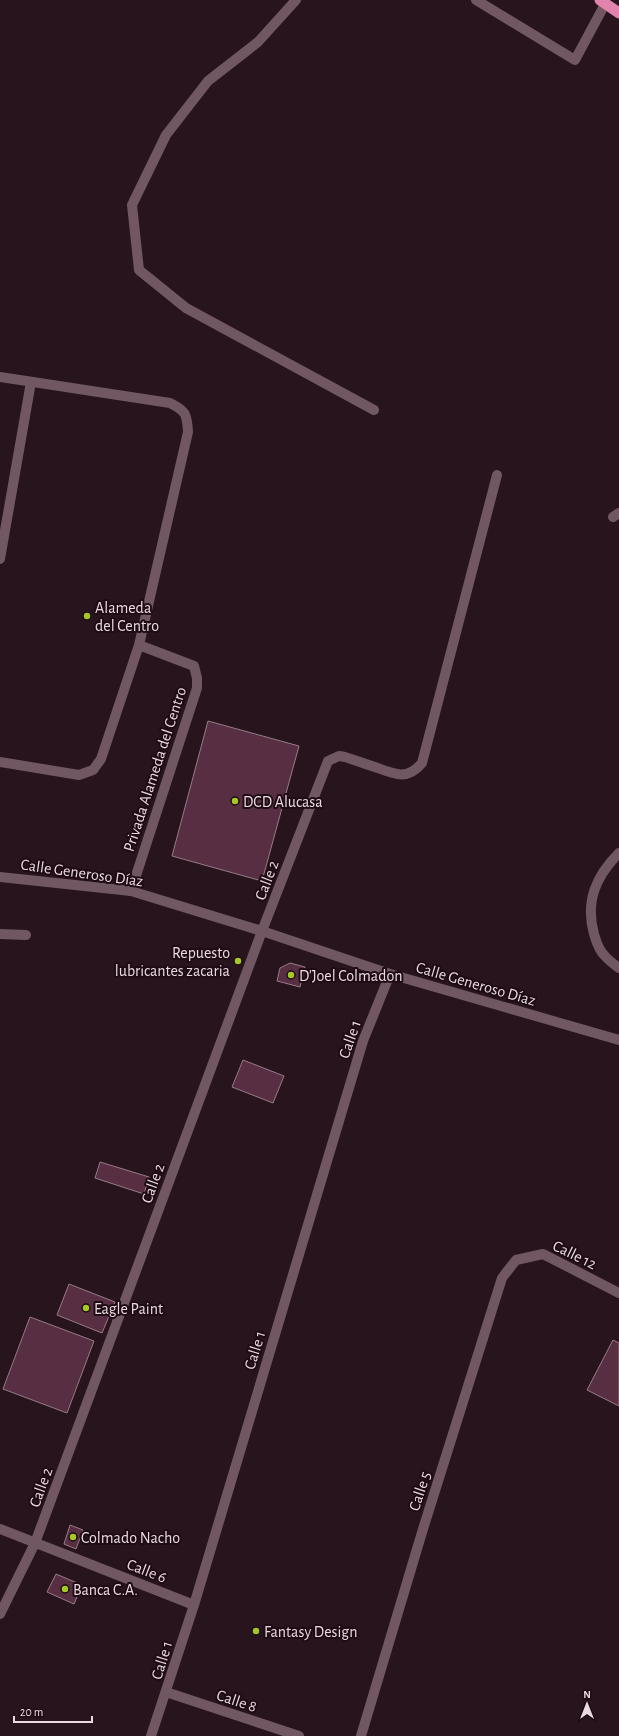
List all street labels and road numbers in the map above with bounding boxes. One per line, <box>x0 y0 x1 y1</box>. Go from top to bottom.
street label: Privada Alameda del Centro <box>121 685 189 854</box>
street label: Calle Generoso Díaz <box>20 856 145 890</box>
street label: Calle 2 <box>252 858 282 902</box>
street label: Calle Generoso Díaz <box>414 959 538 1009</box>
street label: Calle 1 <box>336 1018 364 1060</box>
street label: Calle 2 <box>138 1161 167 1205</box>
street label: Calle 12 <box>550 1238 599 1272</box>
street label: Calle 1 <box>242 1329 268 1371</box>
street label: Calle 2 <box>26 1465 55 1509</box>
street label: Calle 5 <box>406 1470 434 1513</box>
street label: Calle 6 <box>125 1556 169 1586</box>
street label: Calle 1 <box>149 1639 175 1681</box>
street label: Calle 8 <box>215 1687 259 1715</box>

